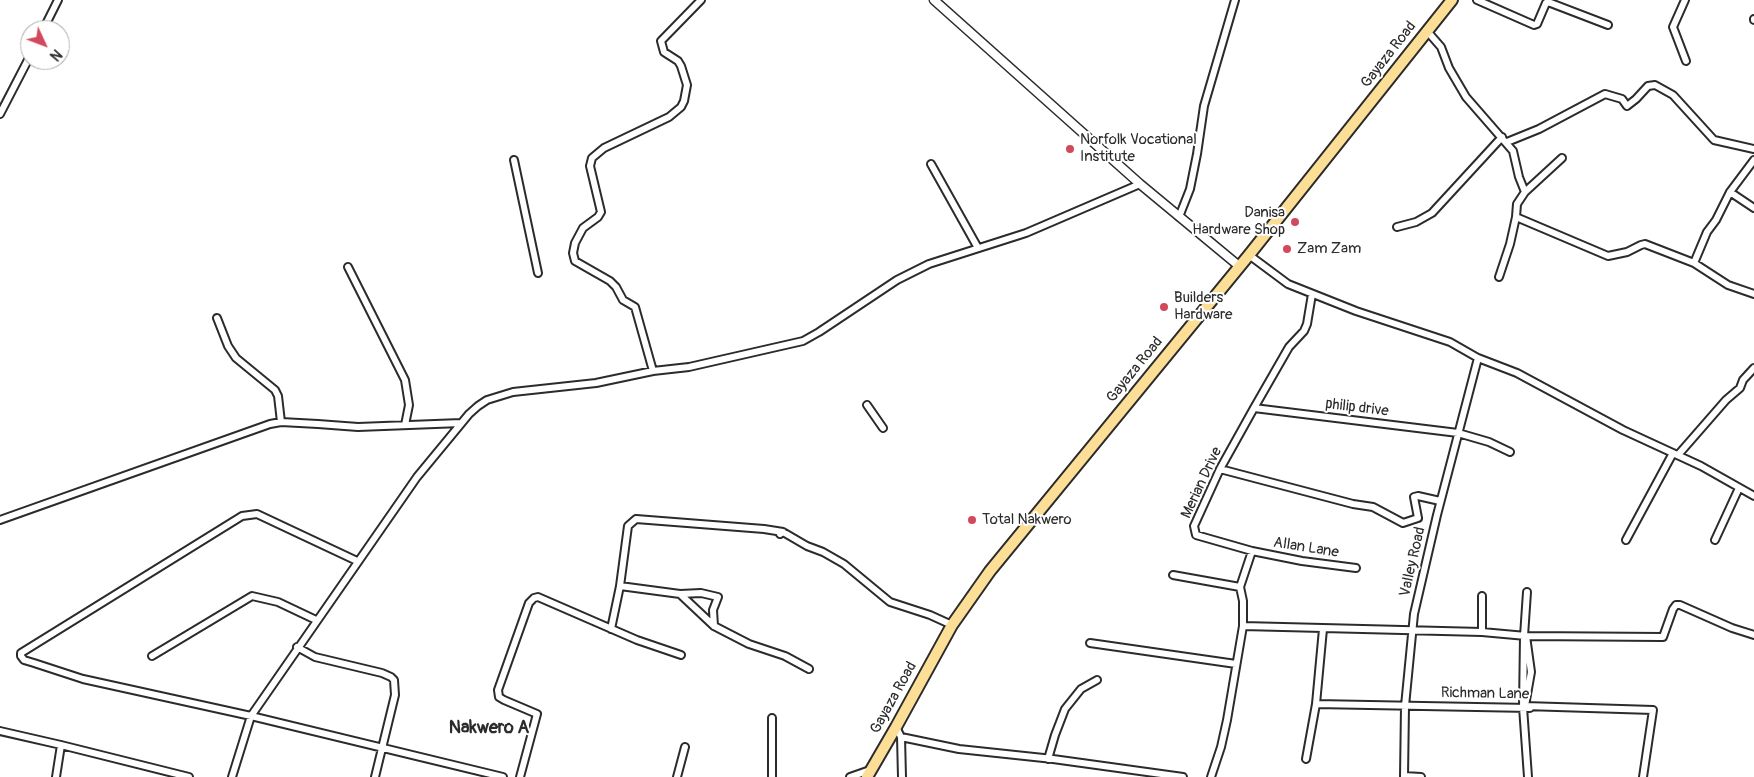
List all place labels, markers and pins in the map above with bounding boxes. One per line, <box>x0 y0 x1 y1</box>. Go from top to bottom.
place label: Norfolk Vocational Institute <box>1080 131 1197 166</box>
marker: Norfolk Vocational Institute <box>1064 143 1076 155</box>
place label: Danisa Hardware Shop <box>1192 204 1285 239</box>
marker: Danisa Hardware Shop <box>1289 216 1301 228</box>
place label: Zam Zam <box>1297 240 1361 258</box>
marker: Zam Zam <box>1281 243 1293 255</box>
place label: Builders Hardware <box>1174 289 1232 324</box>
marker: Builders Hardware <box>1158 301 1170 313</box>
place label: Total Nakwero <box>982 511 1072 529</box>
marker: Total Nakwero <box>966 514 978 526</box>

